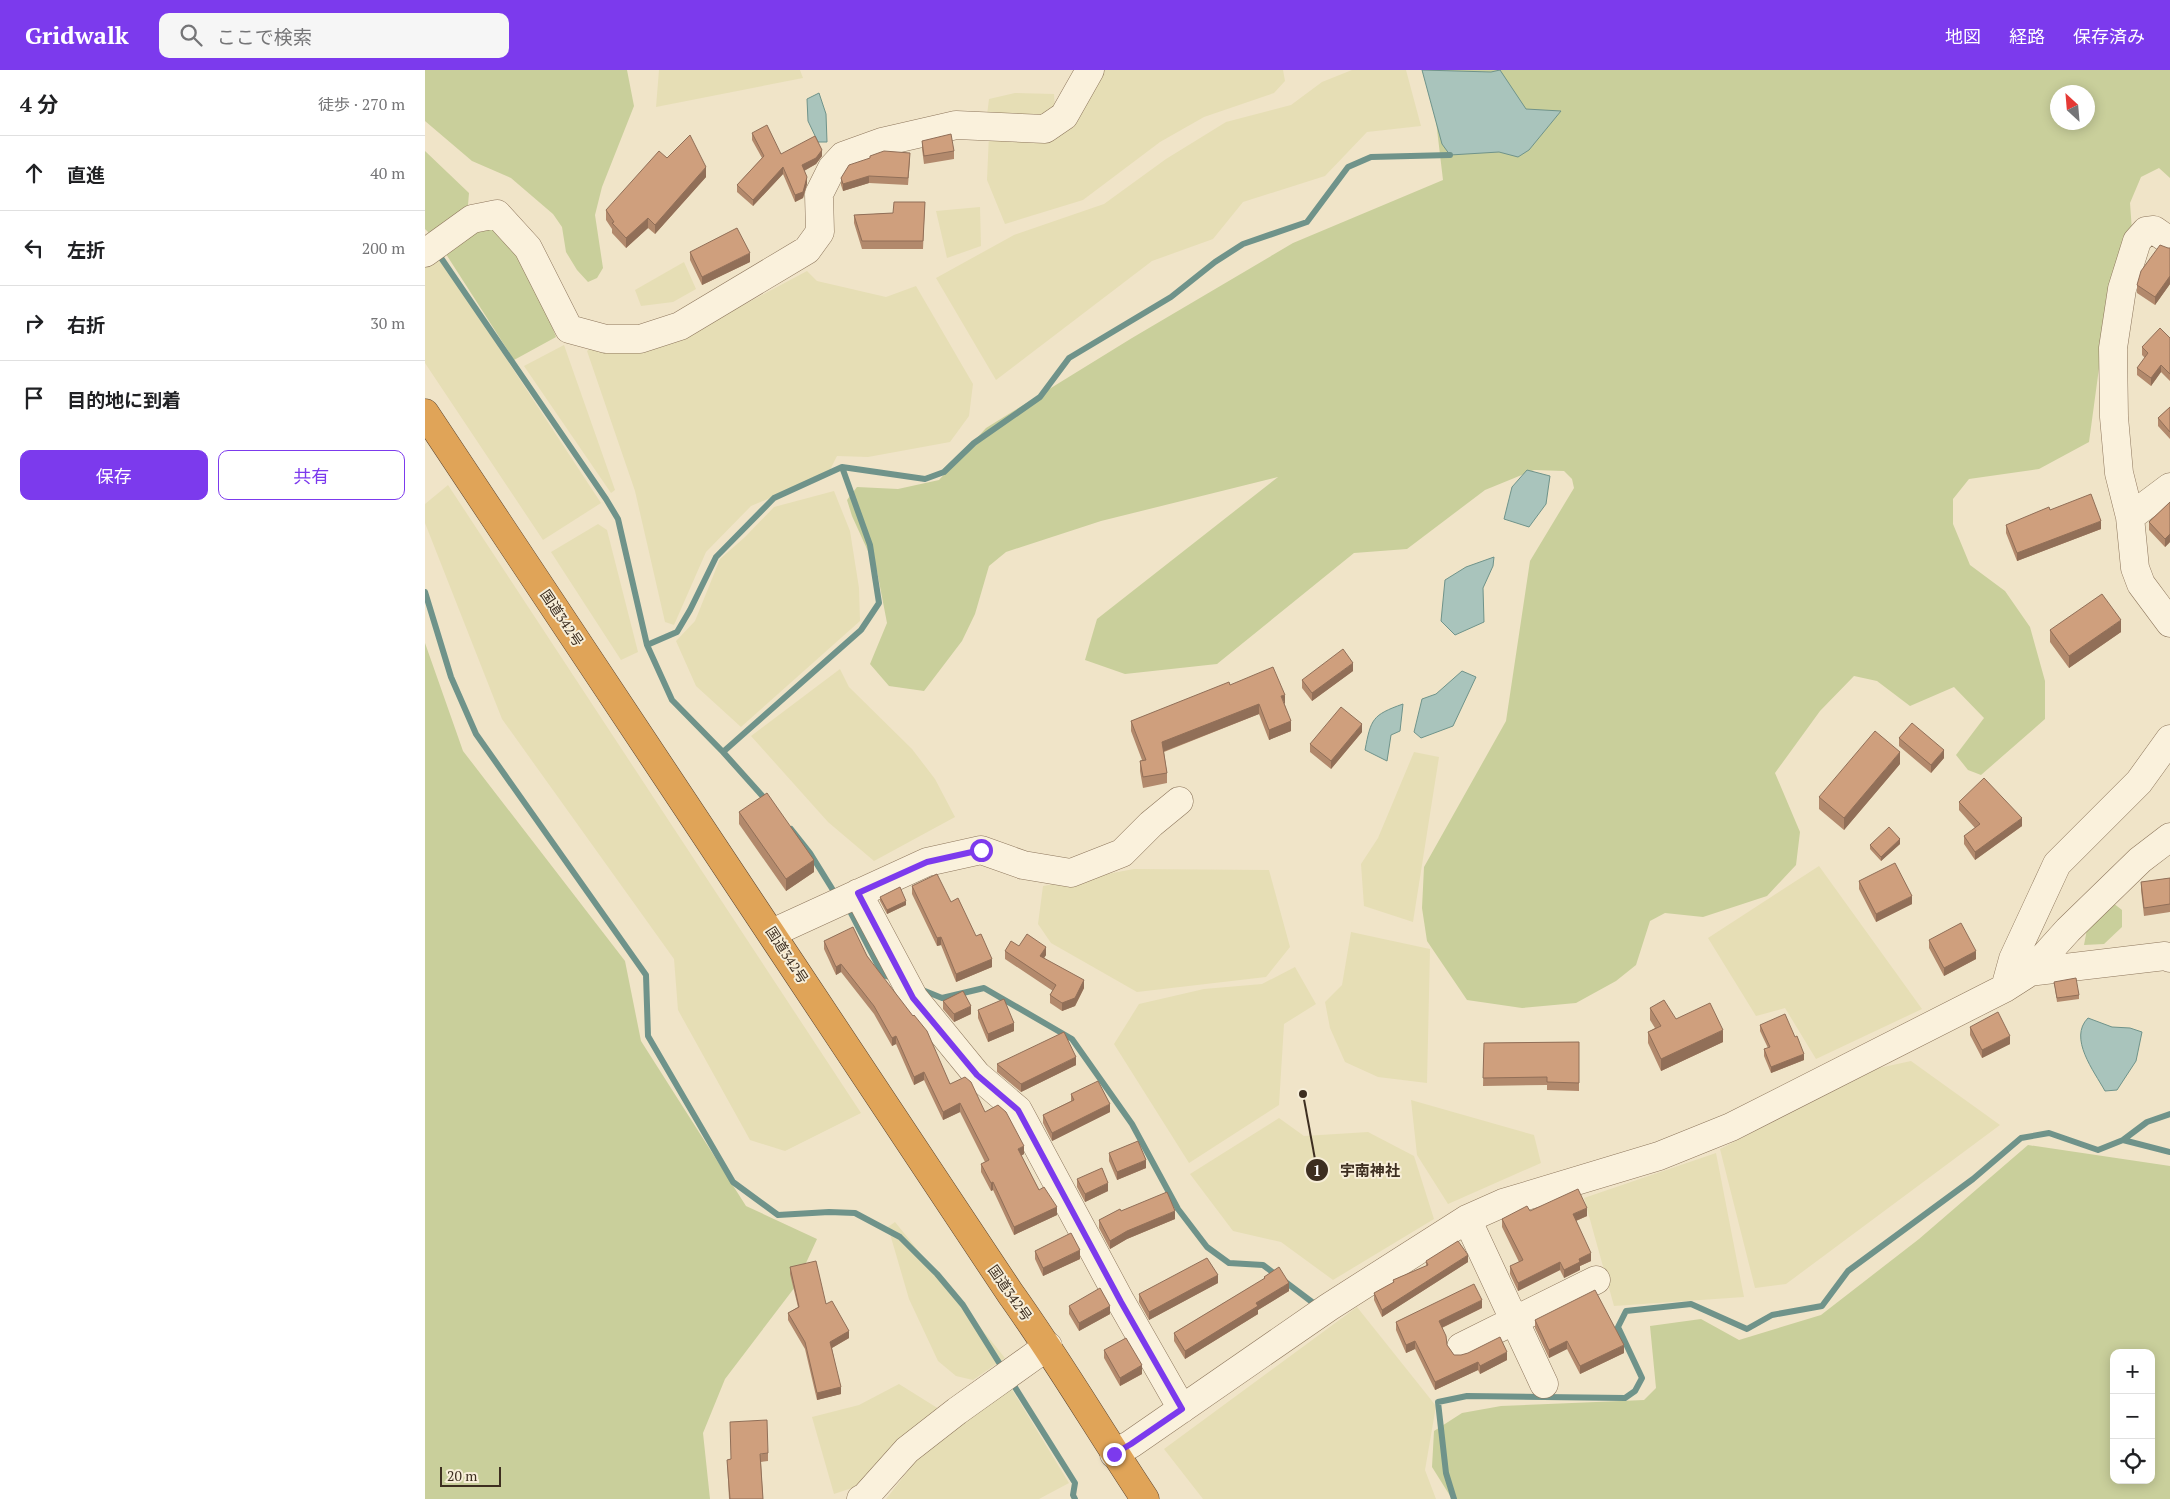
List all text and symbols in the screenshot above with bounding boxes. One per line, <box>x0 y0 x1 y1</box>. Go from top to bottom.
search box <box>159 13 509 58</box>
text: Gridwalk <box>25 19 129 51</box>
icon: search <box>177 21 205 49</box>
text: ここで検索 <box>217 24 312 49</box>
text: 地図 <box>1945 24 1981 48</box>
text: 経路 <box>2009 24 2045 48</box>
text: 保存済み <box>2073 24 2145 48</box>
north arrow <box>2050 85 2095 130</box>
text: 4 分 <box>20 90 59 118</box>
text: 徒歩 · 270 m <box>318 93 405 115</box>
icon: ahead <box>20 159 48 187</box>
text: 直進 <box>67 162 105 187</box>
text: 40 m <box>370 162 405 184</box>
icon: left <box>20 234 48 262</box>
text: 左折 <box>67 237 105 262</box>
text: 200 m <box>362 237 405 259</box>
icon: right <box>20 309 48 337</box>
text: 右折 <box>67 312 105 337</box>
text: 30 m <box>370 312 405 334</box>
icon: arrive <box>20 384 48 412</box>
text: 目的地に到着 <box>67 387 181 412</box>
button: 保存 <box>20 450 208 500</box>
button: 共有 <box>218 450 405 500</box>
street label: 国道342号 <box>537 586 588 650</box>
route start <box>970 839 993 862</box>
street label: 国道342号 <box>762 923 813 987</box>
callout: 宇南神社 <box>1305 1155 1410 1185</box>
text: 1 <box>1313 1160 1321 1180</box>
text: 宇南神社 <box>1340 1160 1400 1180</box>
street label: 国道342号 <box>984 1261 1037 1325</box>
map controls <box>2110 1349 2155 1484</box>
button: + <box>2110 1349 2155 1394</box>
button: − <box>2110 1394 2155 1439</box>
button: locate <box>2110 1439 2155 1484</box>
route end <box>1103 1443 1126 1466</box>
scale bar <box>440 1464 501 1487</box>
text: 20 m <box>447 1466 477 1485</box>

